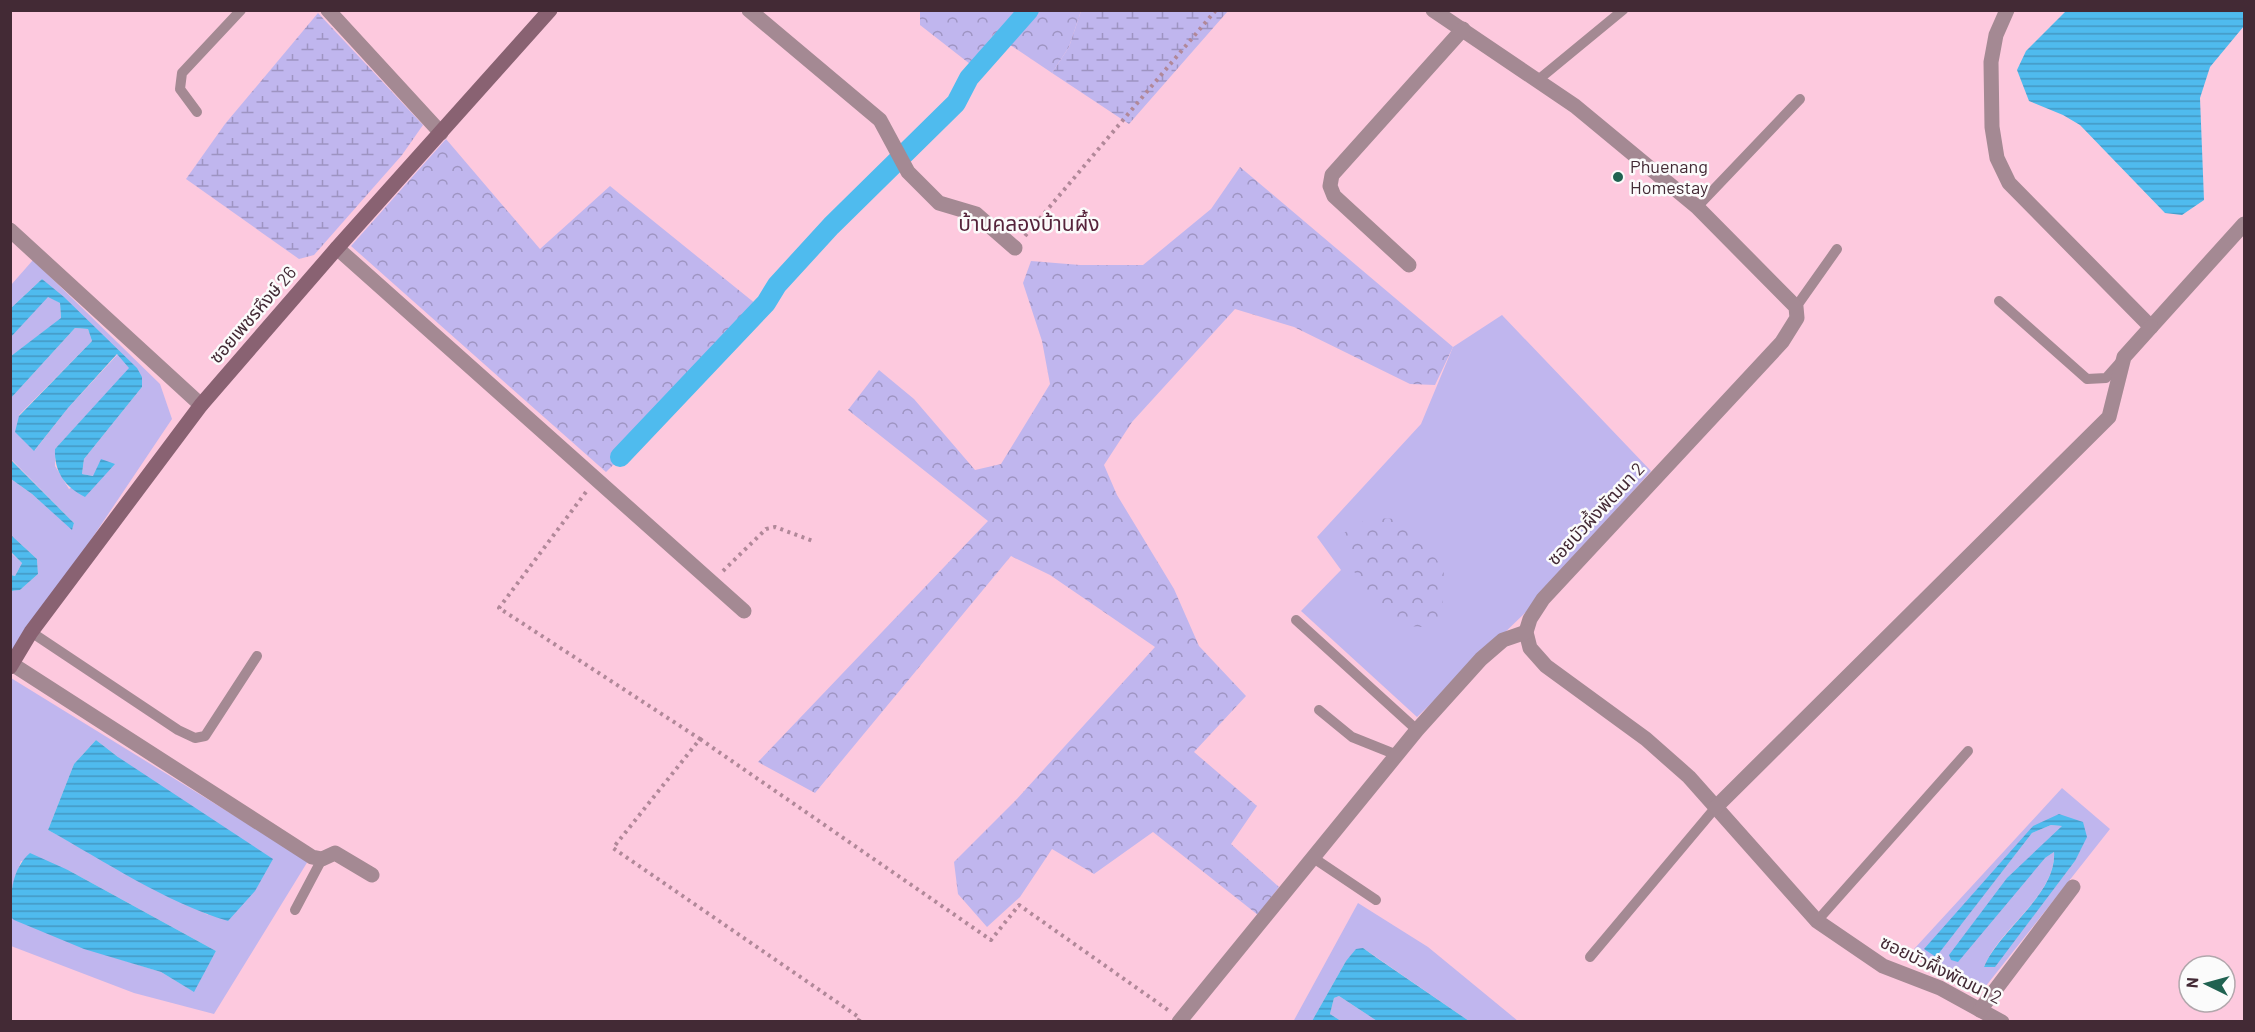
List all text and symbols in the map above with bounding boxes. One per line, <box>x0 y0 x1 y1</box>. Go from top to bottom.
place label: Phuenang Homestay <box>1630 155 1708 198</box>
marker: Phuenang Homestay <box>1611 170 1625 184</box>
district label: บ้านคลองบ้านผึ้ง <box>958 209 1100 235</box>
street label: ซอยเพชรหึงษ์ 26 <box>204 261 300 367</box>
street label: ซอยบัวผึ้งพัฒนา 2 <box>1541 457 1648 569</box>
street label: ซอยบัวผึ้งพัฒนา 2 <box>1877 929 2006 1008</box>
north arrow <box>2177 954 2237 1014</box>
text: N <box>2182 977 2201 989</box>

